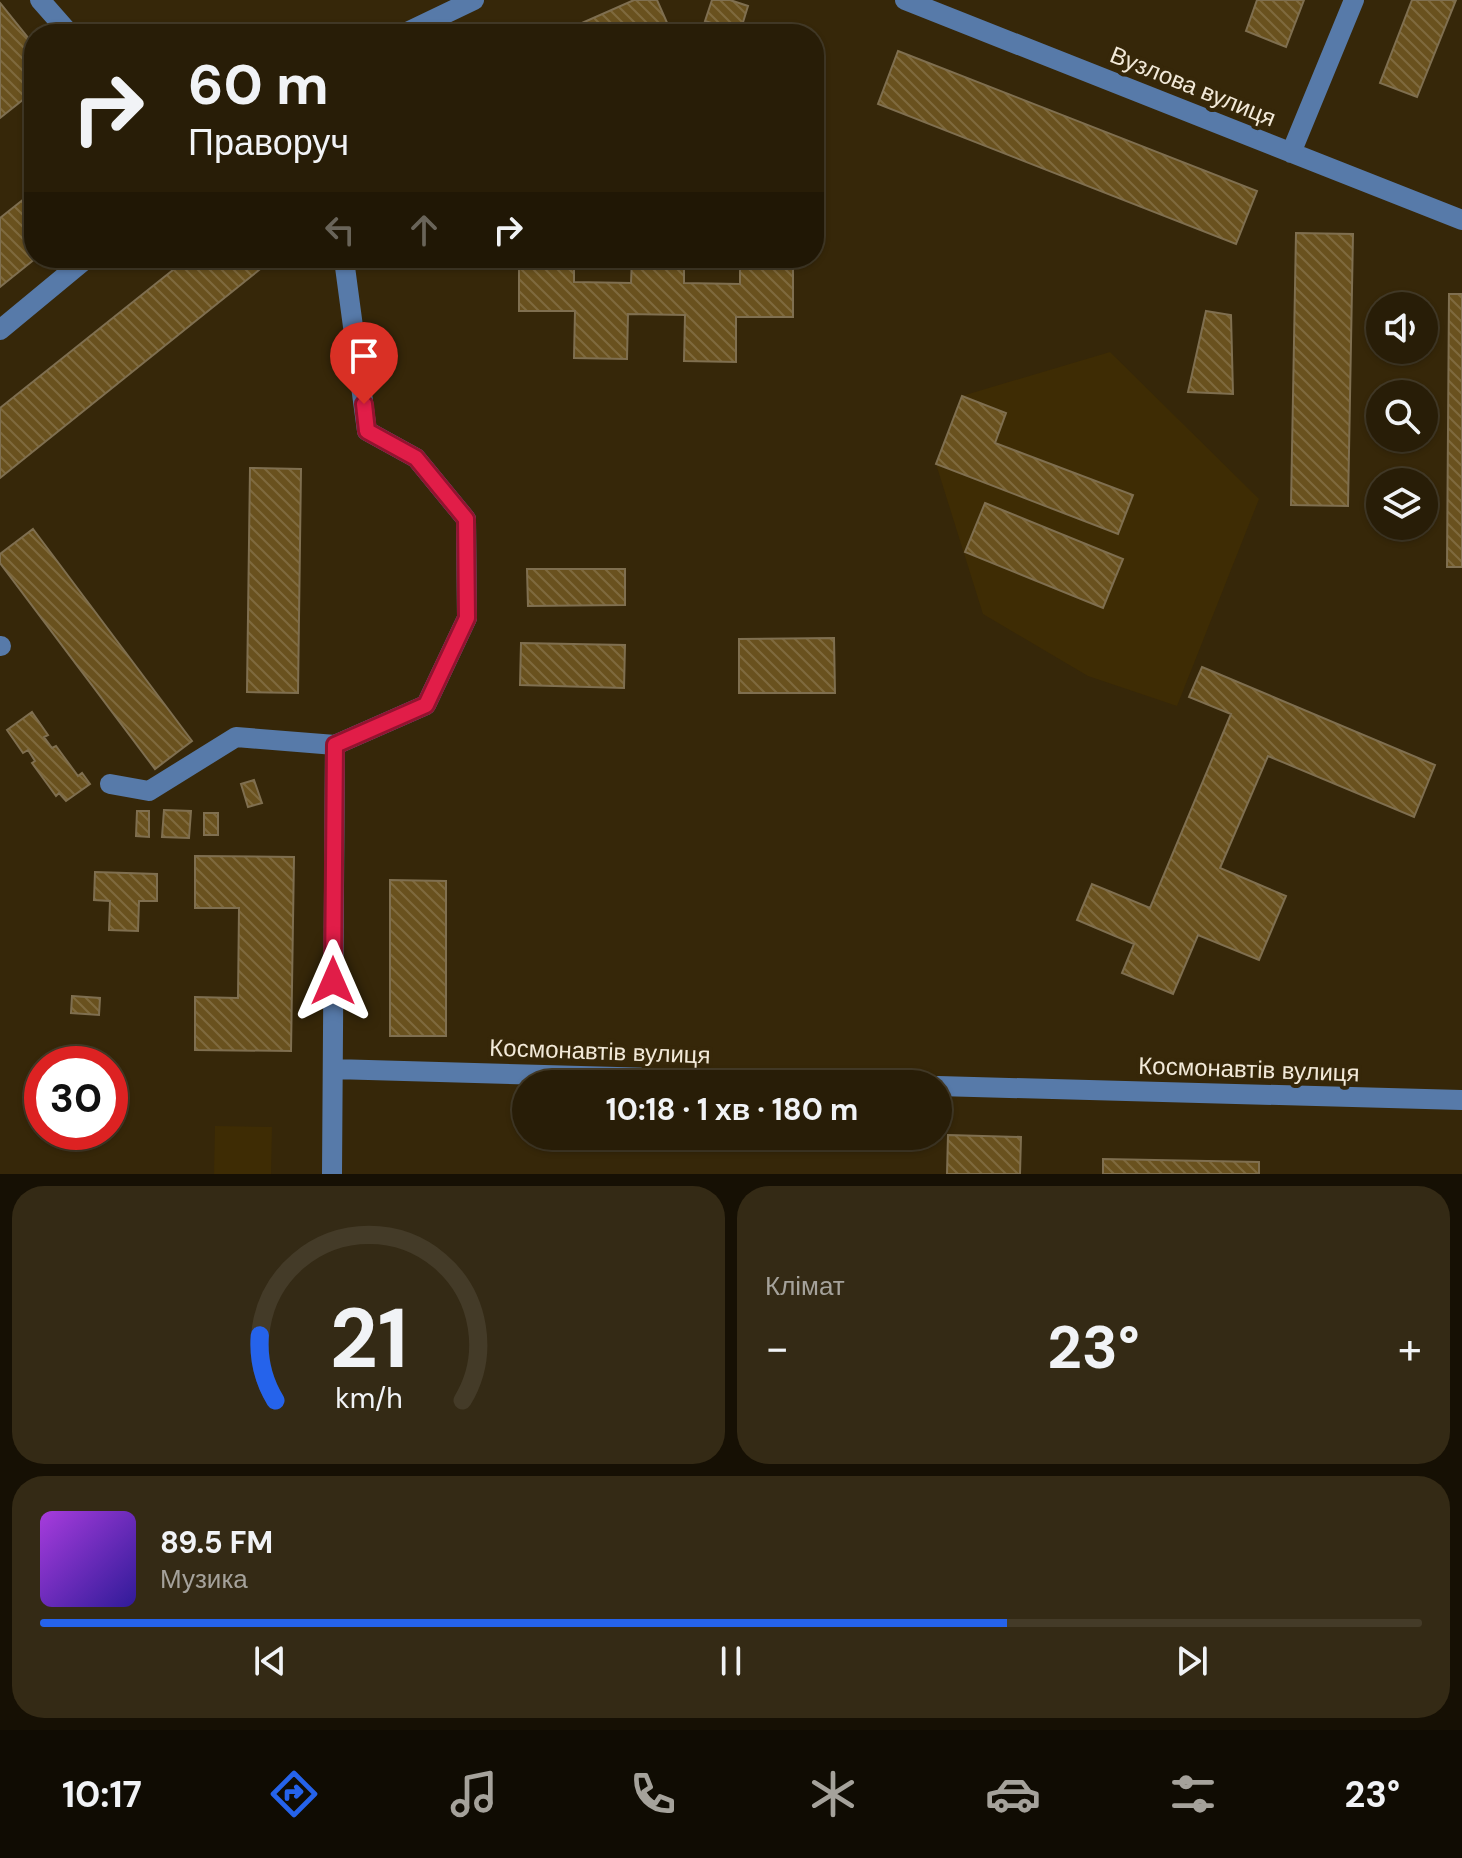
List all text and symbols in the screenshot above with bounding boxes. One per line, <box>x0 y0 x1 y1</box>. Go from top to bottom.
street label: Вузлова вулиця <box>1106 39 1280 133</box>
text: 60 m <box>188 48 329 121</box>
icon: right <box>56 56 160 160</box>
text: Праворуч <box>188 119 349 166</box>
icon: left <box>318 208 362 252</box>
icon: ahead <box>402 208 446 252</box>
icon: right <box>486 208 530 252</box>
map controls <box>1366 292 1438 540</box>
button: sound <box>1366 292 1438 364</box>
pin <box>330 322 398 404</box>
icon: arrive <box>342 334 386 378</box>
button: search <box>1366 380 1438 452</box>
button: layers <box>1366 468 1438 540</box>
position arrow <box>291 939 375 1023</box>
street label: Космонавтів вулиця <box>489 1032 711 1070</box>
speed limit sign: 30 <box>24 1046 128 1150</box>
street label: Космонавтів вулиця <box>1138 1050 1360 1088</box>
text: 10:18 · 1 хв · 180 m <box>606 1090 858 1129</box>
text: Клімат <box>765 1269 845 1303</box>
text: 21 <box>329 1284 408 1393</box>
text: 23° <box>1047 1308 1140 1387</box>
text: − <box>765 1319 789 1377</box>
text: + <box>1398 1319 1422 1377</box>
text: km/h <box>335 1380 402 1417</box>
text: 89.5 FM <box>160 1523 273 1562</box>
text: Музика <box>160 1562 248 1596</box>
icon: previous <box>248 1639 292 1683</box>
icon: pause <box>709 1639 753 1683</box>
icon: next <box>1170 1639 1214 1683</box>
icon: directions <box>266 1766 322 1822</box>
icon: music <box>446 1766 502 1822</box>
icon: phone <box>625 1766 681 1822</box>
icon: climate <box>805 1766 861 1822</box>
icon: car <box>985 1766 1041 1822</box>
icon: filters <box>1165 1766 1221 1822</box>
text: 10:17 <box>62 1771 142 1818</box>
text: 23° <box>1345 1771 1400 1818</box>

